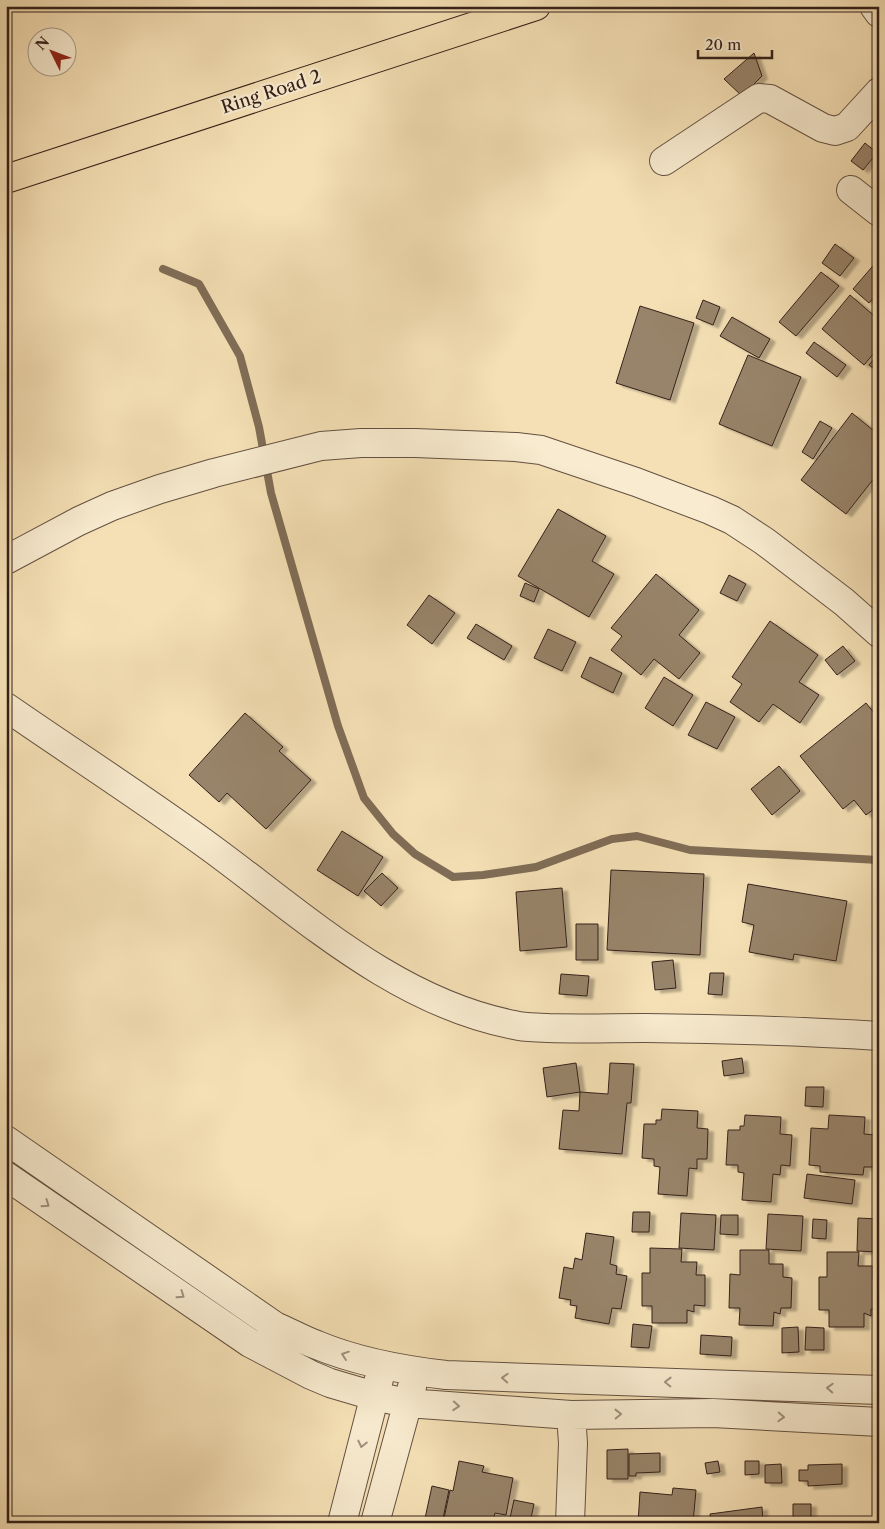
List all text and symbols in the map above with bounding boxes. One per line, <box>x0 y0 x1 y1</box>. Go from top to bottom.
north arrow <box>28 28 78 78</box>
scale bar <box>698 28 771 60</box>
text: N <box>32 33 53 54</box>
text: 20 m <box>705 35 741 54</box>
street label: Ring Road 2 <box>218 65 324 119</box>
one-way arrow <box>40 1198 50 1207</box>
one-way arrow <box>175 1289 185 1298</box>
one-way arrow <box>341 1351 350 1361</box>
one-way arrow <box>501 1372 509 1383</box>
one-way arrow <box>663 1377 671 1387</box>
one-way arrow <box>826 1382 834 1393</box>
one-way arrow <box>452 1401 460 1412</box>
one-way arrow <box>615 1409 623 1420</box>
one-way arrow <box>777 1411 785 1422</box>
one-way arrow <box>357 1439 368 1448</box>

